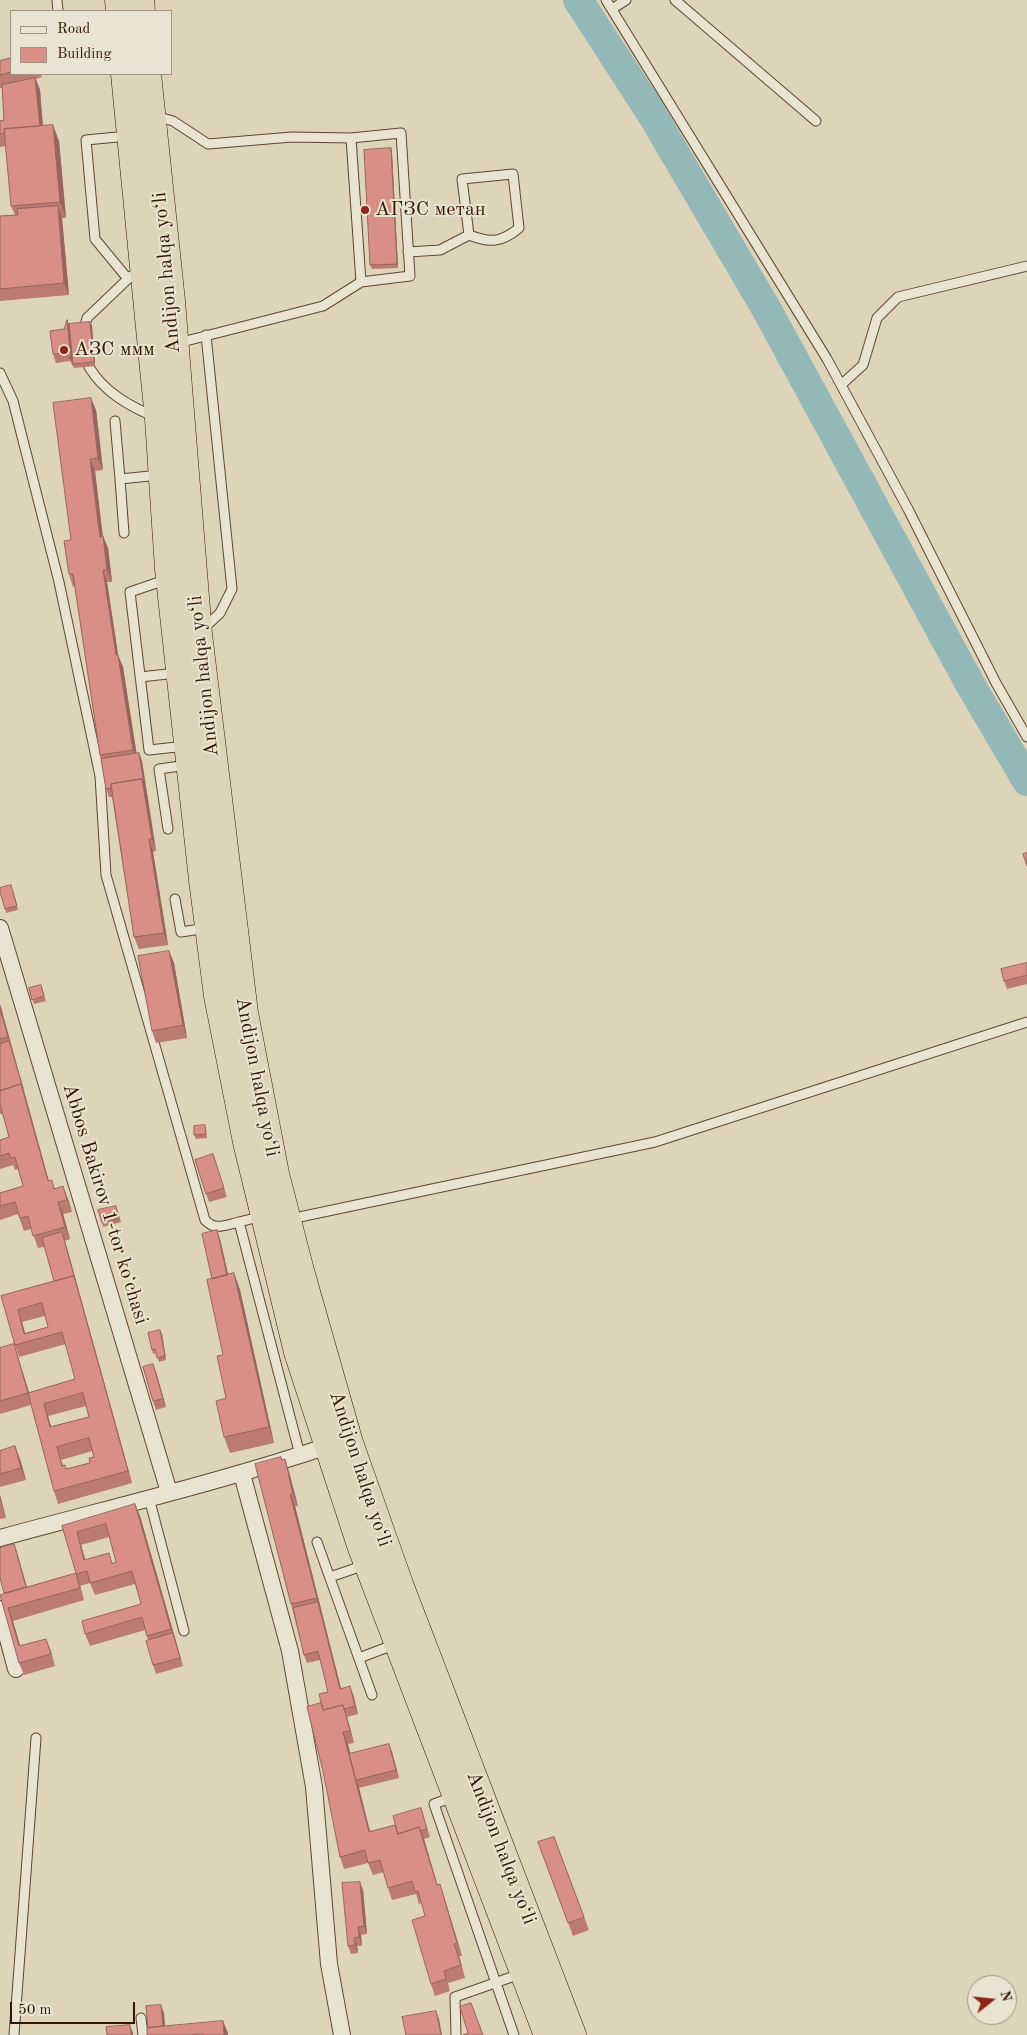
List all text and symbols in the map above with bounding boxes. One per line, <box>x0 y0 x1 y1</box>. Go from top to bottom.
legend <box>10 10 172 75</box>
text: Road <box>57 22 90 37</box>
text: Building <box>57 47 112 62</box>
street label: Andijon halqa yo‘li <box>148 191 186 355</box>
place label: АГЗС метан <box>375 198 486 222</box>
marker: АГЗС метан <box>359 204 371 216</box>
place label: АЗС ммм <box>74 338 155 362</box>
marker: АЗС ммм <box>58 344 70 356</box>
street label: Andijon halqa yo‘li <box>184 594 224 758</box>
street label: Andijon halqa yo‘li <box>230 995 284 1159</box>
street label: Abbos Bakirov 1-tor koʻchasi <box>57 1081 153 1327</box>
street label: Andijon halqa yo‘li <box>324 1388 396 1550</box>
street label: Andijon halqa yo‘li <box>461 1768 541 1928</box>
north arrow <box>967 1975 1017 2025</box>
text: N <box>997 1989 1014 2003</box>
scale bar <box>12 1992 138 2024</box>
text: 50 m <box>18 2003 52 2018</box>

